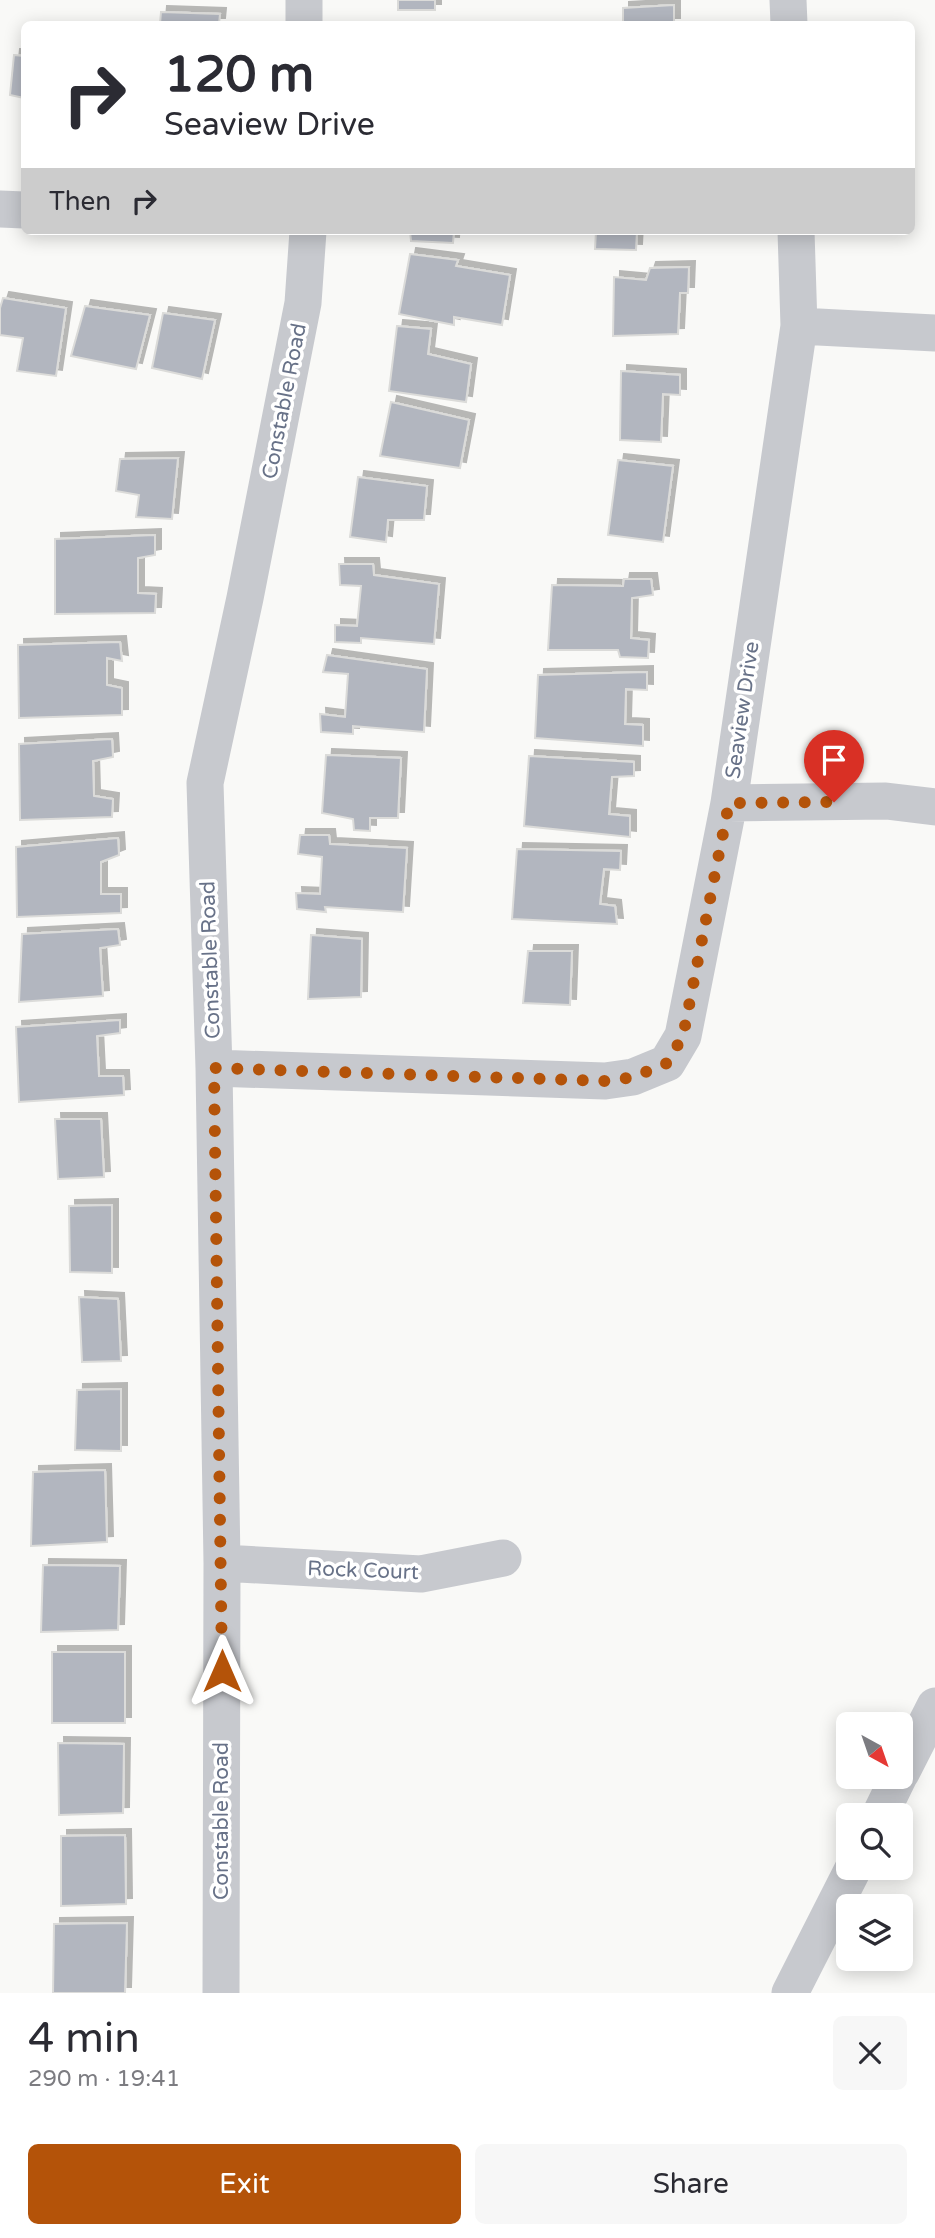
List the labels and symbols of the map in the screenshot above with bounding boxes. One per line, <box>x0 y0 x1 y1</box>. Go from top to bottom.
street label: Constable Road <box>257 321 312 481</box>
street label: Seaview Drive <box>720 640 765 780</box>
pin <box>804 730 864 802</box>
street label: Constable Road <box>195 880 226 1039</box>
street label: Rock Court <box>307 1556 419 1585</box>
position arrow <box>185 1634 259 1708</box>
north arrow <box>836 1712 914 1788</box>
street label: Constable Road <box>209 1742 234 1900</box>

